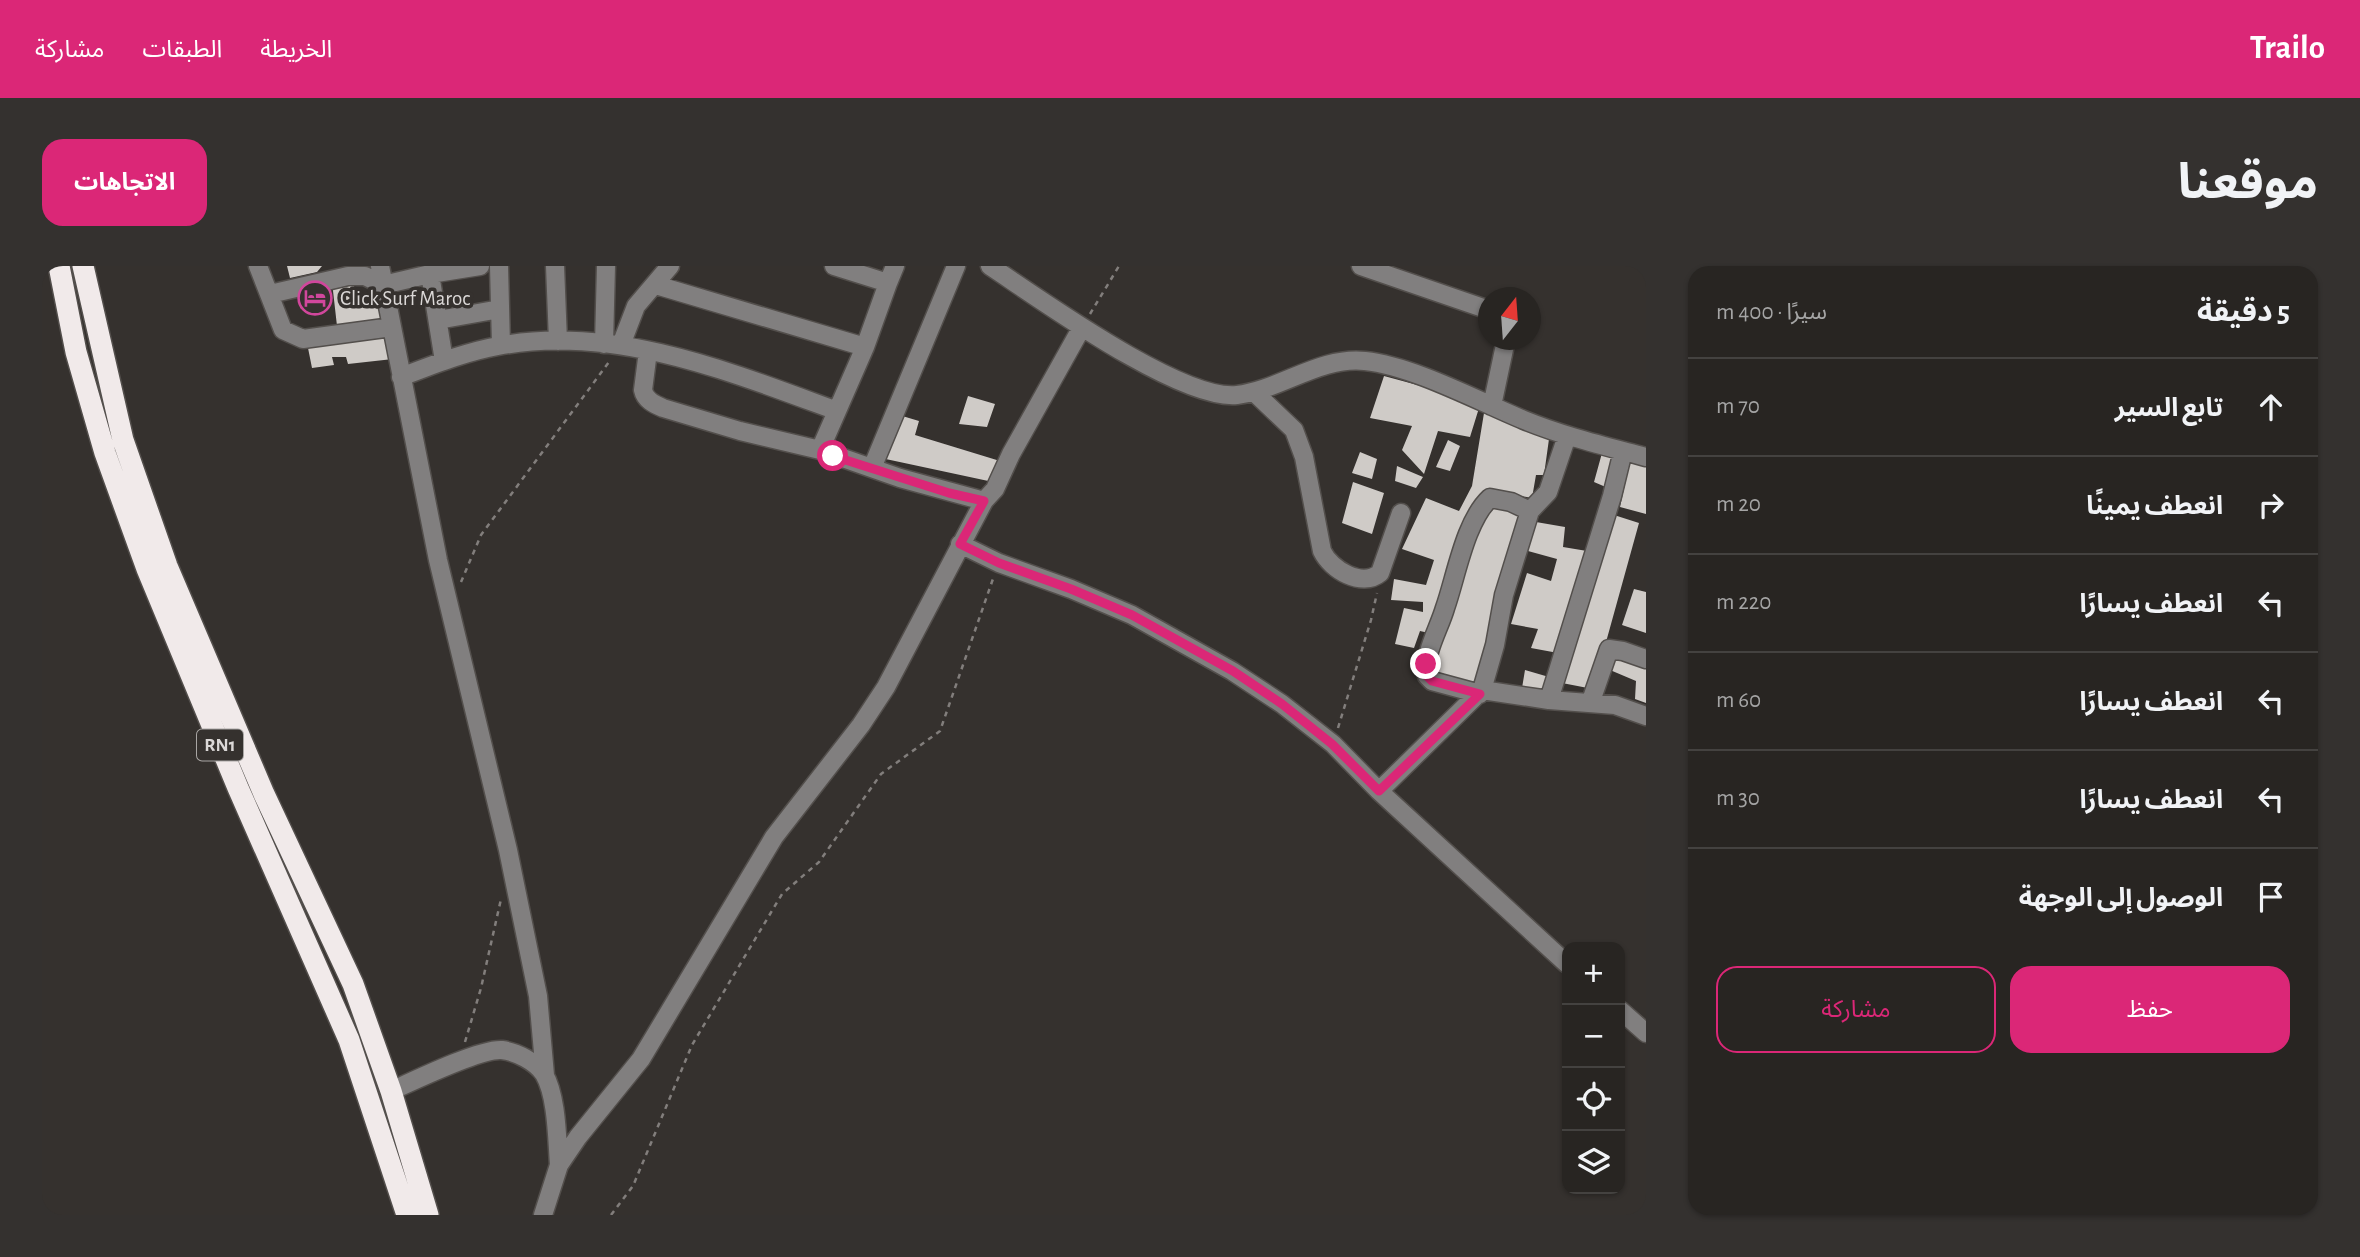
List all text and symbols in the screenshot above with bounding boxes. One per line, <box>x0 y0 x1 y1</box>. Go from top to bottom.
text: Trailo <box>2250 32 2325 65</box>
text: مشاركة <box>35 38 104 62</box>
text: الطبقات <box>142 38 222 62</box>
text: الخريطة <box>260 38 332 62</box>
button: الاتجاهات <box>42 139 207 226</box>
text: موقعنا <box>2178 159 2318 208</box>
hotel icon: Click Surf Maroc <box>296 279 334 317</box>
north arrow <box>1478 287 1541 350</box>
place label: Click Surf Maroc <box>340 288 470 309</box>
text: 5 دقيقة <box>2197 297 2290 327</box>
text: سيرًا · 400 m <box>1716 301 1827 324</box>
icon: ahead <box>2252 388 2290 426</box>
text: 70 m <box>1716 395 1760 418</box>
text: تابع السير <box>2115 395 2223 421</box>
route start <box>817 440 848 471</box>
icon: right <box>2252 486 2290 524</box>
text: 20 m <box>1716 493 1761 516</box>
text: انعطف يمينًا <box>2086 493 2223 519</box>
icon: left <box>2252 584 2290 622</box>
text: 220 m <box>1716 591 1771 614</box>
text: انعطف يسارًا <box>2079 591 2223 617</box>
route end <box>1410 648 1441 679</box>
icon: left <box>2252 682 2290 720</box>
text: 60 m <box>1716 689 1761 712</box>
text: انعطف يسارًا <box>2079 689 2223 715</box>
road number: RN1 <box>197 730 243 760</box>
icon: left <box>2252 780 2290 818</box>
text: 30 m <box>1716 787 1760 810</box>
text: انعطف يسارًا <box>2079 787 2223 813</box>
icon: arrive <box>2252 878 2290 916</box>
text: الوصول إلى الوجهة <box>2019 885 2223 911</box>
map controls <box>1562 942 1625 1194</box>
button: + <box>1562 942 1625 1005</box>
button: مشاركة <box>1716 966 1996 1053</box>
button: حفظ <box>2010 966 2290 1053</box>
button: − <box>1562 1005 1625 1068</box>
button: locate <box>1562 1068 1625 1131</box>
button: layers <box>1562 1131 1625 1194</box>

